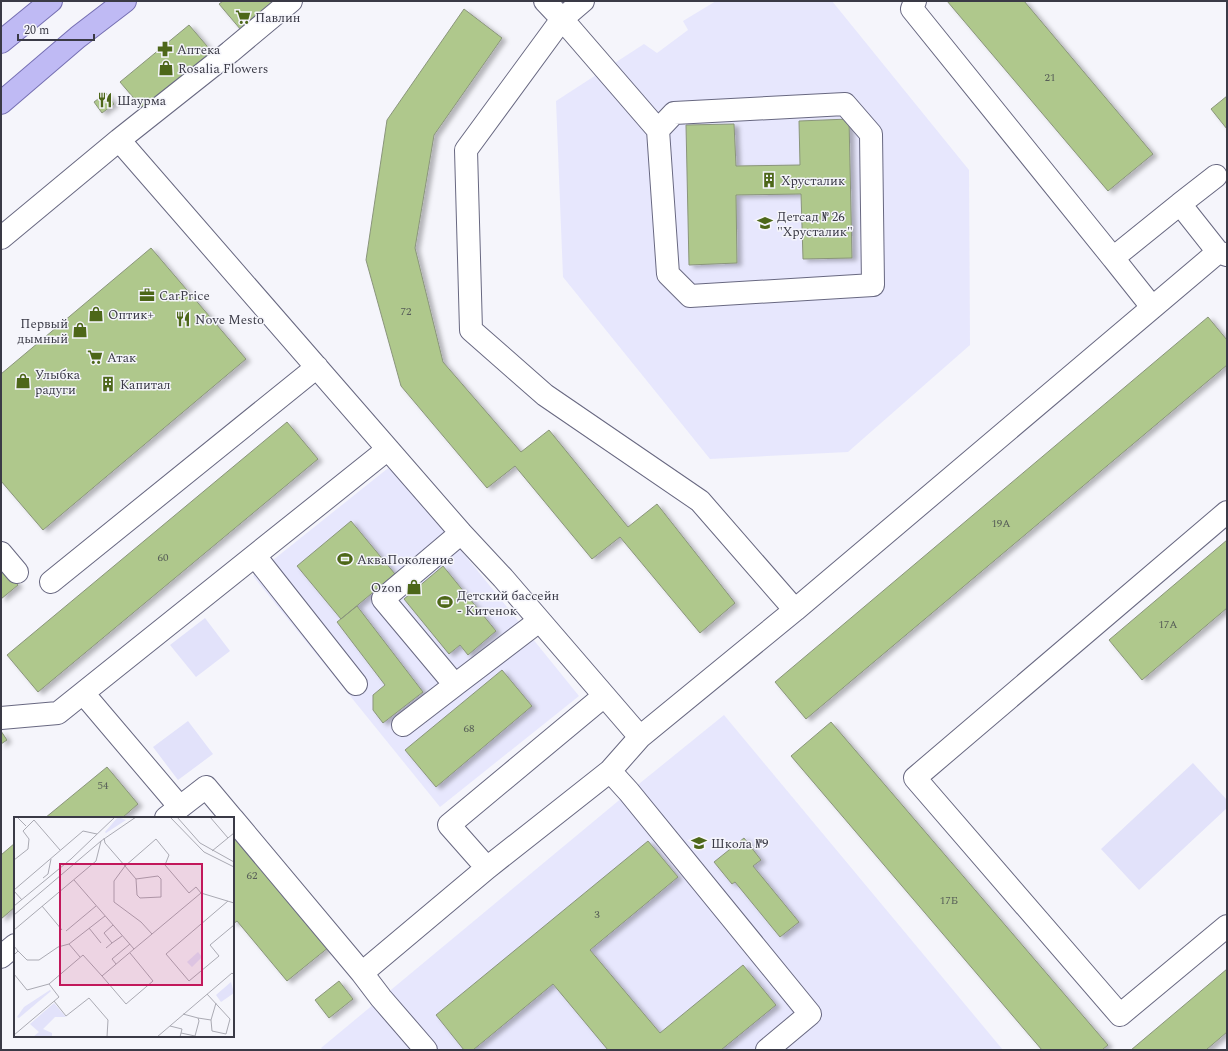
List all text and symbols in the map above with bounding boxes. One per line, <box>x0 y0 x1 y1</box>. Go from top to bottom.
supermarket icon: Павлин <box>234 8 252 26</box>
place label: Павлин <box>255 8 301 28</box>
scale bar <box>18 16 94 42</box>
text: 20 m <box>24 21 49 40</box>
pharmacy icon: Аптека <box>156 40 174 58</box>
place label: Аптека <box>177 40 221 60</box>
shop icon: Rosalia Flowers <box>157 59 175 77</box>
place label: Rosalia Flowers <box>178 59 268 79</box>
house number: 21 <box>1045 69 1056 86</box>
restaurant icon: Шаурма <box>96 91 114 109</box>
place label: Шаурма <box>117 91 167 111</box>
building icon: Хрусталик <box>760 171 778 189</box>
place label: Хрусталик <box>781 171 845 191</box>
place label: Детсад № 26 "Хрусталик" <box>777 207 853 242</box>
school or university icon: Детсад № 26 "Хрусталик" <box>756 214 774 232</box>
office icon: CarPrice <box>138 286 156 304</box>
place label: CarPrice <box>159 286 210 306</box>
house number: 72 <box>401 303 412 320</box>
shop icon: Оптик+ <box>87 305 105 323</box>
place label: Оптик+ <box>108 305 154 325</box>
restaurant icon: Nove Mesto <box>174 310 192 328</box>
place label: Nove Mesto <box>195 310 264 330</box>
place label: Первый дымный <box>17 314 68 349</box>
shop icon: Первый дымный <box>71 321 89 339</box>
supermarket icon: Атак <box>86 348 104 366</box>
place label: Атак <box>107 348 136 368</box>
place label: Улыбка радуги <box>35 365 81 400</box>
shop icon: Улыбка радуги <box>14 372 32 390</box>
building icon: Капитал <box>99 375 117 393</box>
place label: Капитал <box>120 375 171 395</box>
house number: 19А <box>991 515 1011 532</box>
house number: 60 <box>158 549 169 566</box>
sports icon: АкваПоколение <box>336 550 354 568</box>
place label: АкваПоколение <box>357 550 454 570</box>
place label: Ozon <box>371 578 402 598</box>
shop icon: Ozon <box>405 578 423 596</box>
place label: Детский бассейн - Китенок <box>457 586 559 621</box>
sports icon: Детский бассейн - Китенок <box>436 593 454 611</box>
house number: 17А <box>1158 616 1178 633</box>
house number: 68 <box>464 720 475 737</box>
house number: 54 <box>98 777 109 794</box>
inset map <box>14 817 234 1037</box>
school or university icon: Школа №9 <box>690 834 708 852</box>
place label: Школа №9 <box>711 834 769 854</box>
house number: 62 <box>247 867 258 884</box>
house number: 17Б <box>940 892 958 909</box>
house number: 3 <box>594 906 600 923</box>

